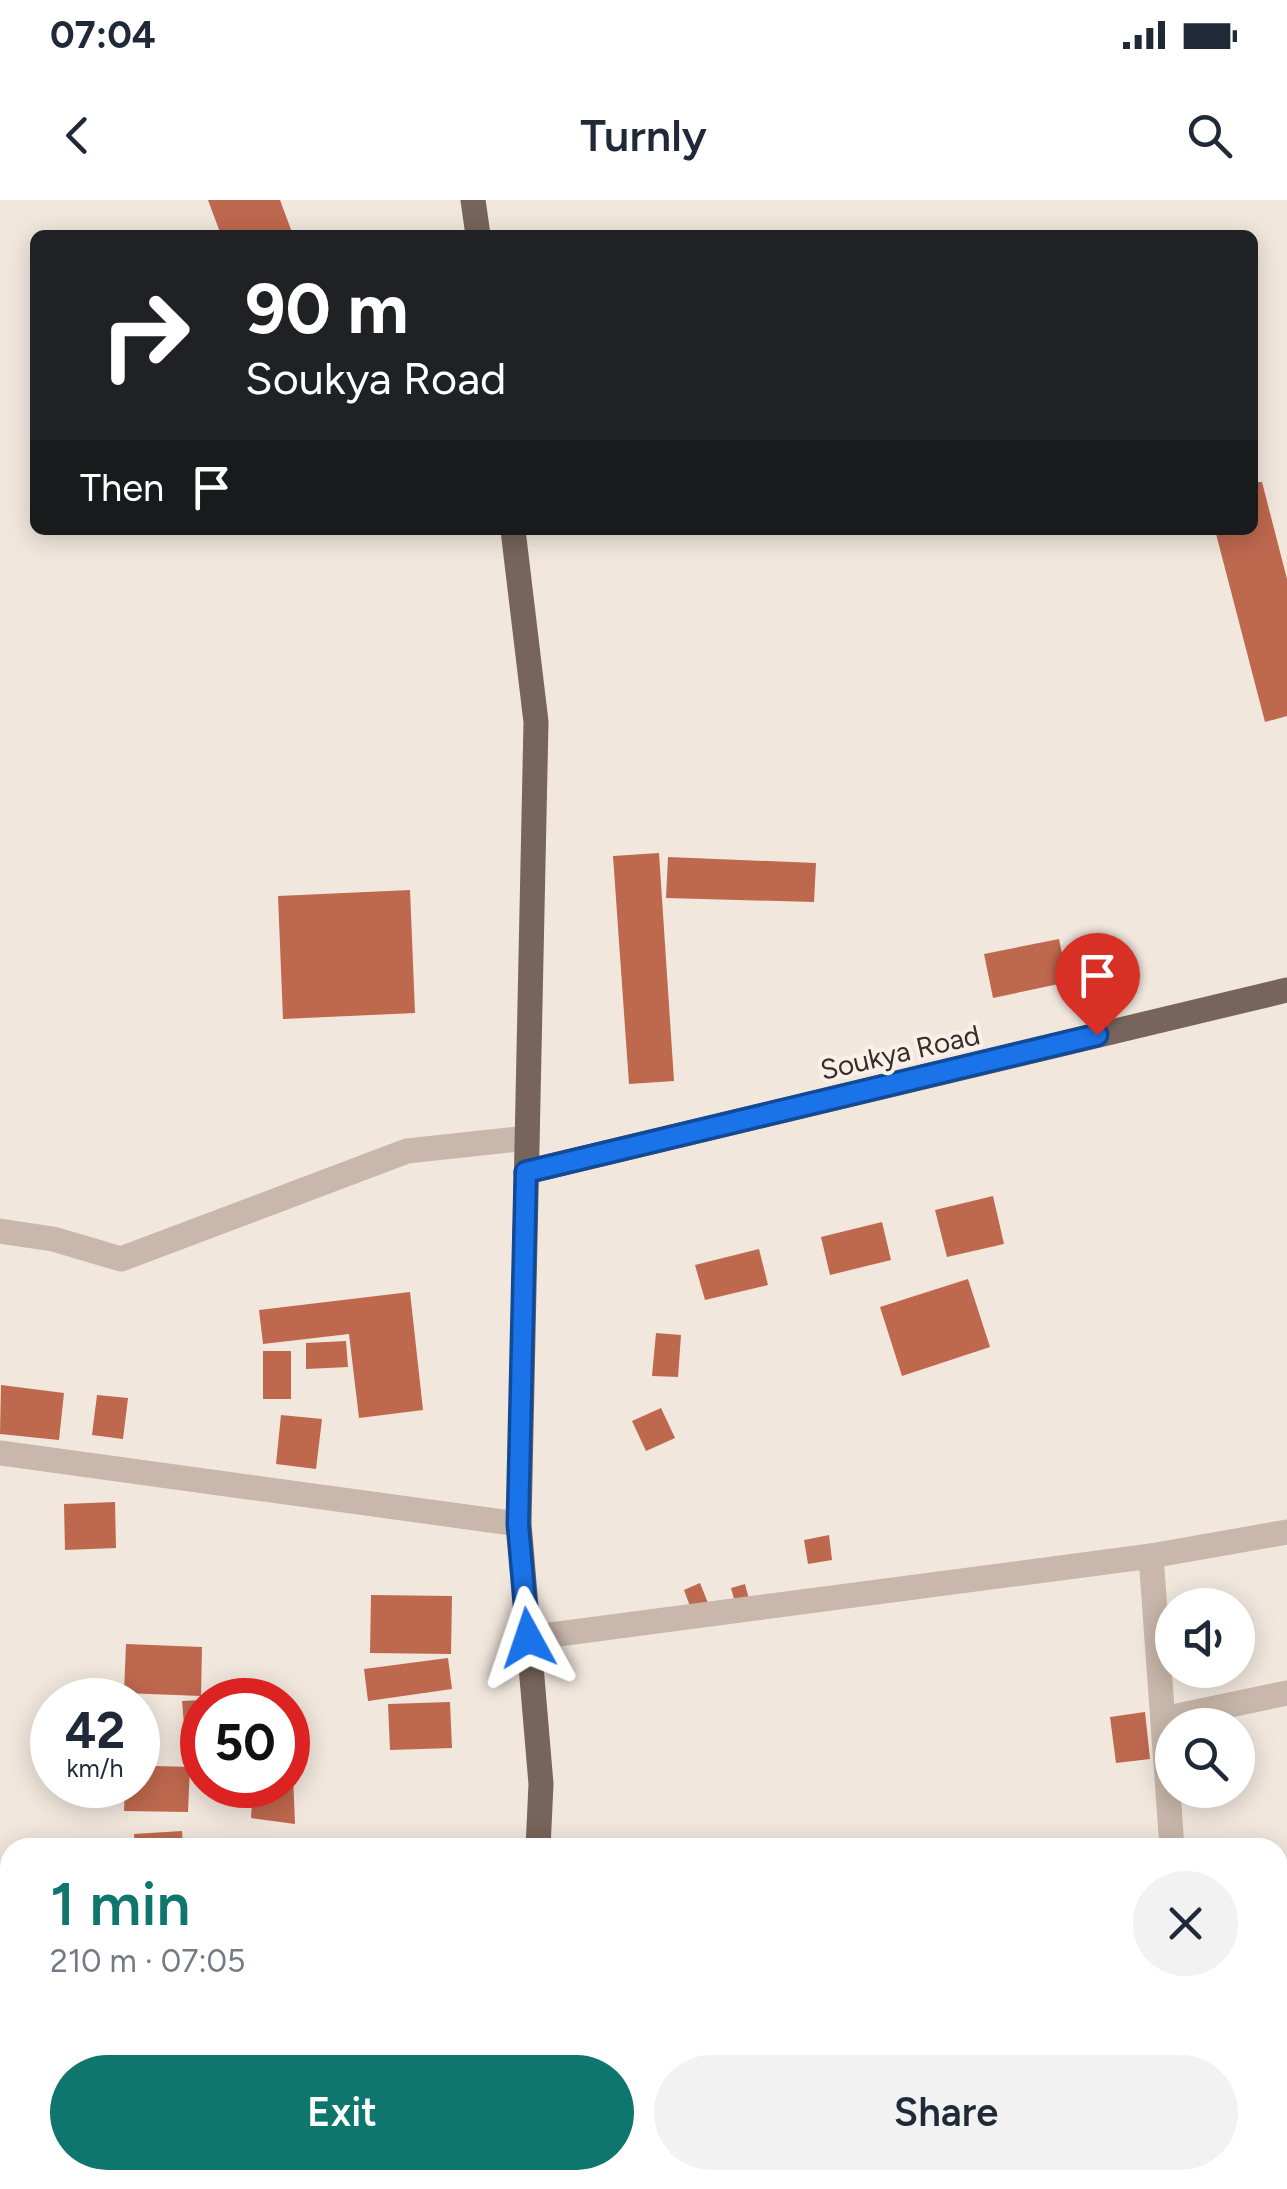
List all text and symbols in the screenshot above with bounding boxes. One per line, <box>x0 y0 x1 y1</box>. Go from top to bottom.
text: 07:04 <box>50 12 156 58</box>
icon: back <box>50 108 105 163</box>
text: Turnly <box>580 108 707 162</box>
icon: search <box>1182 108 1237 163</box>
text: 90 m <box>245 266 409 351</box>
icon: right <box>80 270 210 400</box>
text: Soukya Road <box>245 351 506 405</box>
icon: arrive <box>184 460 239 515</box>
text: Then <box>80 465 164 511</box>
pin <box>1055 933 1140 1036</box>
icon: arrive <box>1070 948 1125 1003</box>
street label: Soukya Road <box>817 1017 983 1087</box>
position arrow <box>476 1586 580 1690</box>
map controls <box>1155 1588 1255 1808</box>
button: sound <box>1155 1588 1255 1688</box>
speed limit sign: 50 <box>180 1678 310 1808</box>
text: 42 <box>65 1700 125 1761</box>
button: search <box>1155 1708 1255 1808</box>
text: km/h <box>66 1753 124 1783</box>
text: 1 min <box>50 1868 190 1940</box>
button: close <box>1133 1871 1238 1976</box>
text: 210 m · 07:05 <box>50 1942 245 1980</box>
button: Exit <box>50 2055 634 2170</box>
button: Share <box>654 2055 1238 2170</box>

